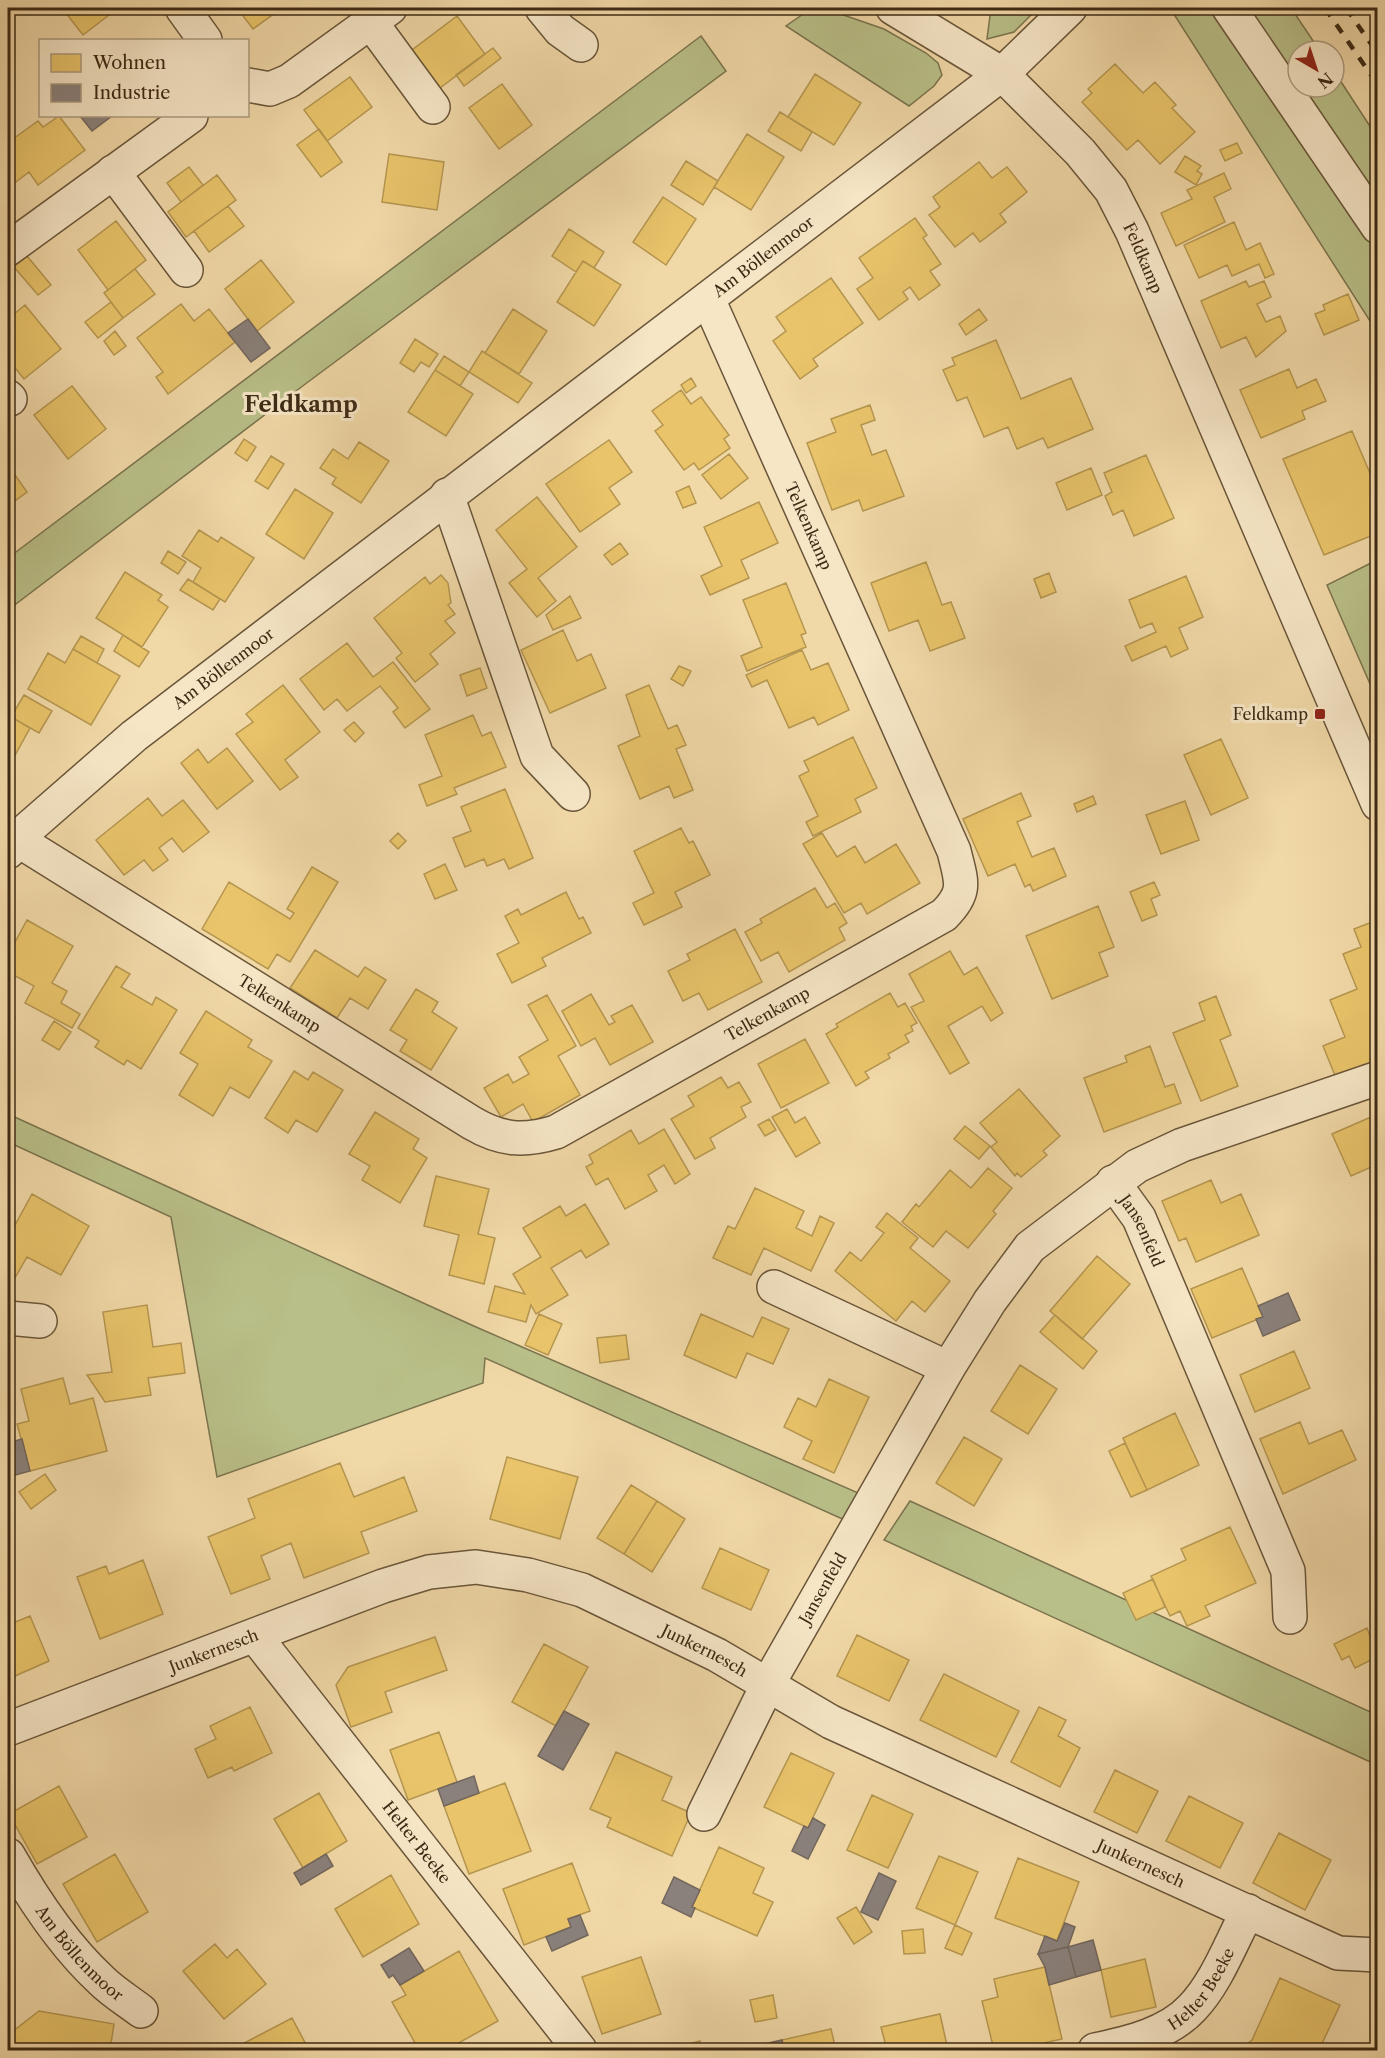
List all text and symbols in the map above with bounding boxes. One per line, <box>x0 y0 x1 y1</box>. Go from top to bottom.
legend <box>39 39 249 117</box>
north arrow <box>1286 39 1346 99</box>
text: Wohnen <box>92 52 166 74</box>
text: N <box>1314 69 1337 93</box>
text: Industrie <box>93 82 170 104</box>
street label: Am Böllenmoor <box>708 211 818 302</box>
street label: Feldkamp <box>1119 219 1168 296</box>
district label: Feldkamp <box>244 391 358 418</box>
street label: Telkenkamp <box>781 479 837 573</box>
street label: Am Böllenmoor <box>168 623 278 714</box>
place label: Feldkamp <box>1233 704 1308 724</box>
marker: Feldkamp <box>1313 707 1327 721</box>
street label: Telkenkamp <box>234 970 325 1037</box>
street label: Telkenkamp <box>721 982 813 1046</box>
street label: Jansenfeld <box>1113 1188 1169 1270</box>
street label: Jansenfeld <box>793 1549 851 1630</box>
street label: Junkernesch <box>656 1619 751 1681</box>
street label: Junkernesch <box>163 1624 261 1678</box>
street label: Helter Beeke <box>378 1797 455 1887</box>
street label: Junkernesch <box>1091 1833 1188 1892</box>
street label: Am Böllenmoor <box>31 1901 128 2005</box>
street label: Helter Beeke <box>1164 1944 1238 2034</box>

